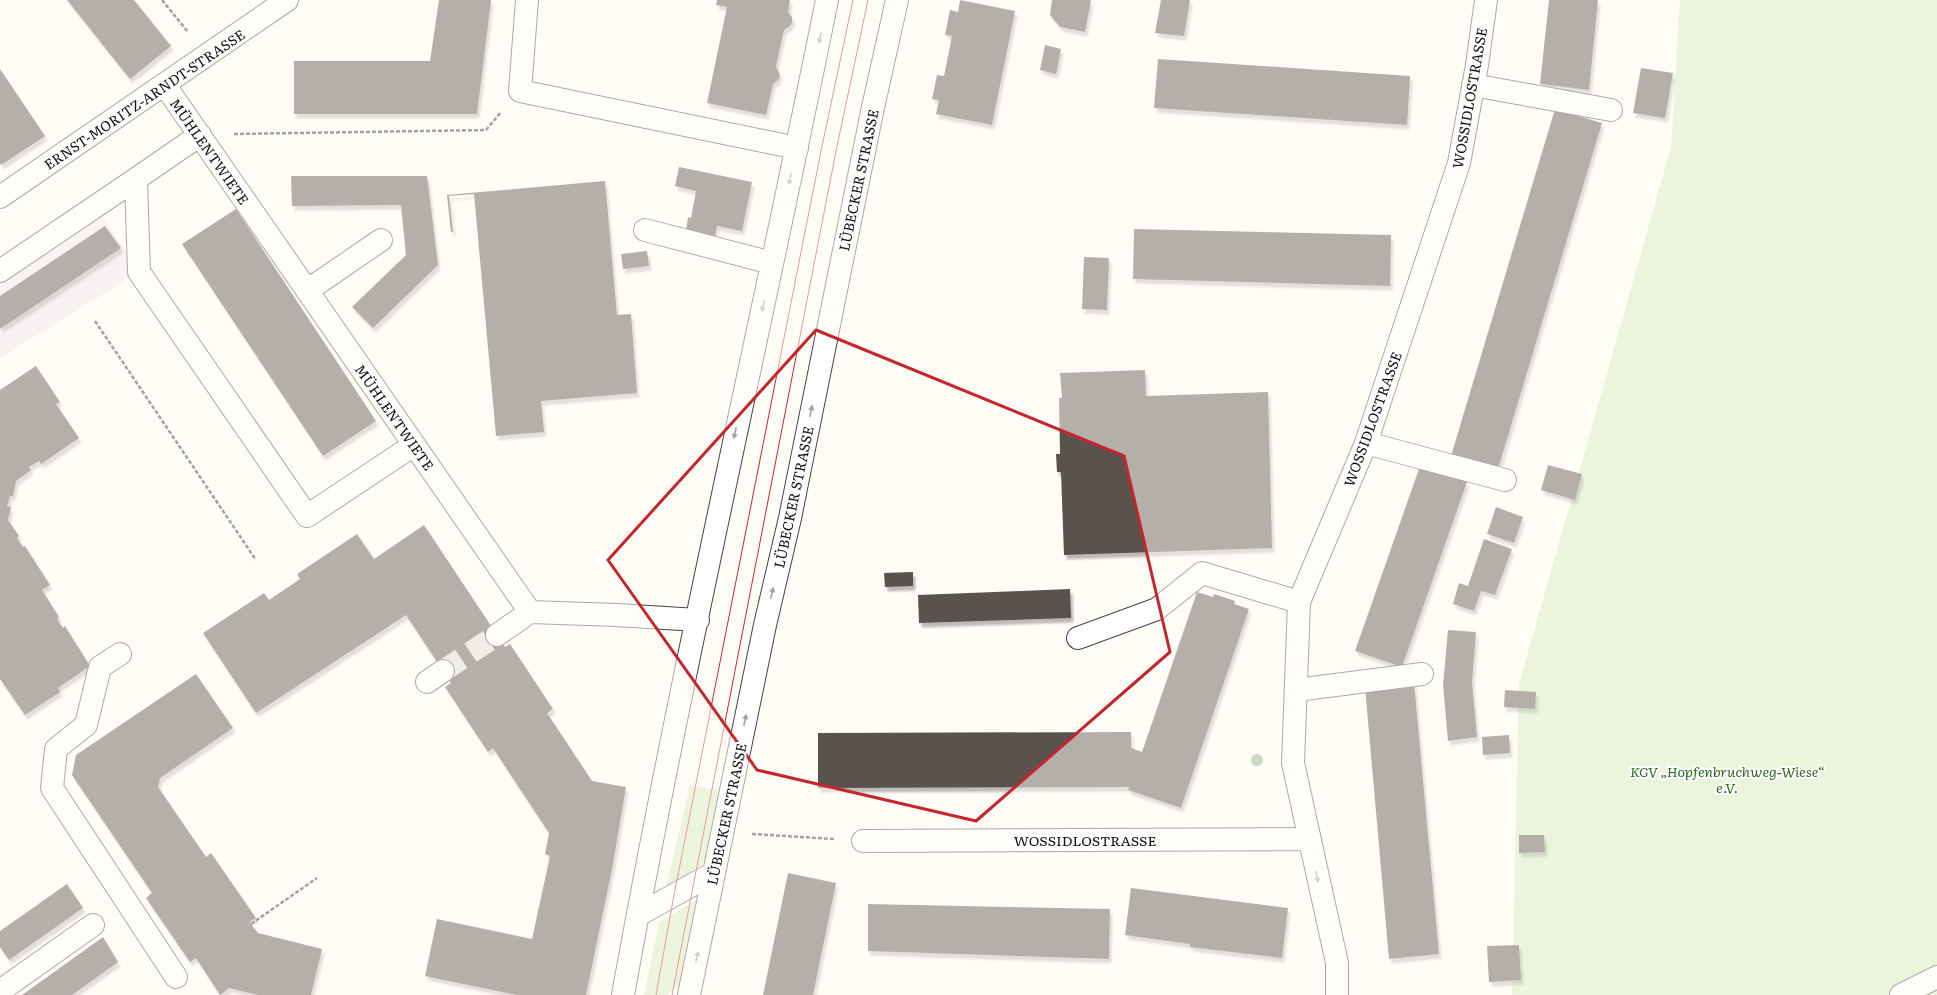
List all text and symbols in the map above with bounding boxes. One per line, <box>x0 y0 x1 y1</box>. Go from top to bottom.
street label: ERNST-MORITZ-ARNDT-STRASSE <box>40 24 248 174</box>
street label: WOSSIDLOSTRASSE <box>1447 26 1491 170</box>
one-way arrow <box>816 32 822 44</box>
street label: MÜHLENTWIETE <box>166 94 254 208</box>
street label: LÜBECKER STRASSE <box>833 107 883 253</box>
one-way arrow <box>787 173 793 185</box>
one-way arrow <box>759 300 765 312</box>
street label: WOSSIDLOSTRASSE <box>1338 348 1406 489</box>
street label: MÜHLENTWIETE <box>351 360 439 474</box>
one-way arrow <box>808 405 814 417</box>
street label: LÜBECKER STRASSE <box>768 424 818 570</box>
one-way arrow <box>732 427 738 440</box>
one-way arrow <box>770 586 776 599</box>
one-way arrow <box>743 714 749 726</box>
street label: LÜBECKER STRASSE <box>701 741 751 887</box>
park label: KGV „Hopfenbruchweg-Wiese“ e.V. <box>1630 761 1825 797</box>
street label: WOSSIDLOSTRASSE <box>1014 830 1156 850</box>
one-way arrow <box>1314 871 1320 883</box>
one-way arrow <box>694 951 700 963</box>

